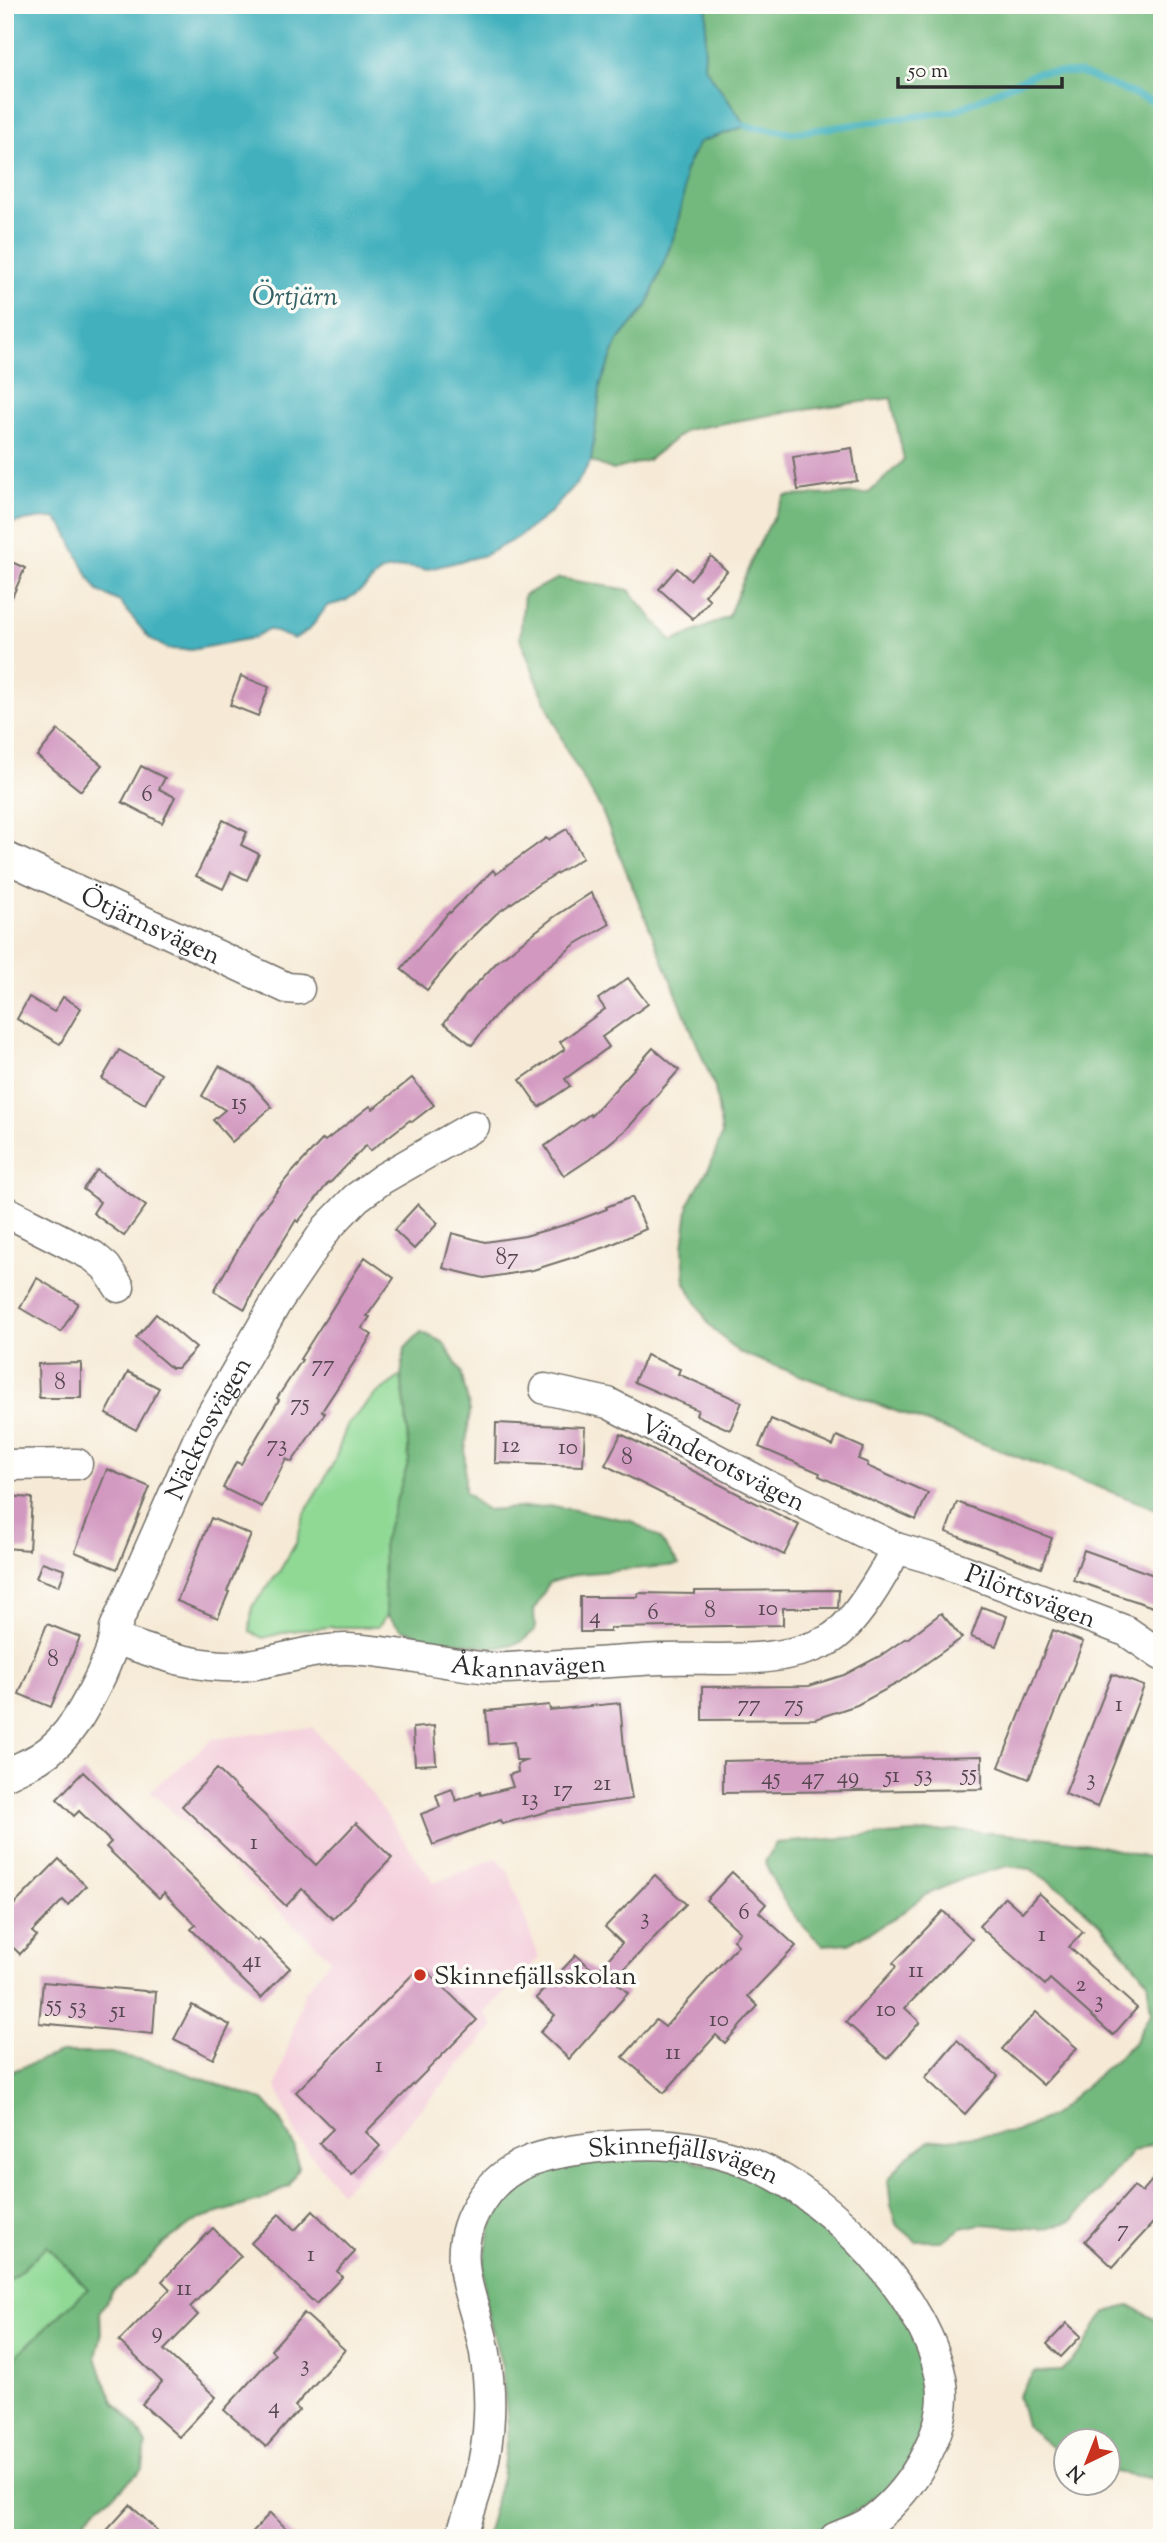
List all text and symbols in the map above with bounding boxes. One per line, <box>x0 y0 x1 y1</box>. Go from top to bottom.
scale bar <box>898 46 1062 90</box>
text: 50 m <box>907 57 948 87</box>
water label: Örtjärn <box>252 278 338 318</box>
house number: 6 <box>141 779 153 812</box>
street label: Ötjärnsvägen <box>74 879 226 976</box>
house number: 15 <box>231 1087 247 1120</box>
house number: 87 <box>495 1242 519 1275</box>
house number: 77 <box>311 1349 335 1382</box>
street label: Näckrosvägen <box>158 1351 262 1507</box>
house number: 8 <box>54 1367 66 1400</box>
house number: 75 <box>290 1388 310 1421</box>
street label: Vänderotsvägen <box>633 1407 811 1522</box>
house number: 73 <box>267 1429 287 1462</box>
house number: 12 <box>502 1430 521 1463</box>
house number: 10 <box>558 1432 578 1465</box>
house number: 8 <box>621 1442 633 1475</box>
street label: Pilörtsvägen <box>959 1556 1101 1639</box>
house number: 10 <box>758 1593 778 1626</box>
house number: 8 <box>704 1595 716 1628</box>
house number: 6 <box>647 1597 659 1630</box>
house number: 4 <box>589 1601 601 1634</box>
house number: 8 <box>47 1644 59 1677</box>
street label: Åkannavägen <box>448 1646 607 1689</box>
house number: 77 <box>737 1689 761 1722</box>
house number: 75 <box>784 1689 804 1722</box>
house number: 1 <box>1115 1689 1123 1722</box>
house number: 55 <box>959 1758 977 1791</box>
house number: 53 <box>913 1759 933 1792</box>
house number: 51 <box>882 1760 900 1793</box>
house number: 49 <box>837 1761 859 1794</box>
house number: 45 <box>761 1762 781 1795</box>
house number: 47 <box>801 1762 825 1795</box>
house number: 3 <box>1086 1763 1096 1796</box>
house number: 21 <box>593 1768 611 1801</box>
house number: 17 <box>553 1774 573 1807</box>
house number: 13 <box>521 1783 539 1816</box>
house number: 1 <box>250 1827 258 1860</box>
house number: 6 <box>738 1897 750 1930</box>
house number: 3 <box>640 1902 650 1935</box>
house number: 1 <box>1038 1919 1046 1952</box>
house number: 41 <box>242 1945 262 1978</box>
house number: 11 <box>908 1955 924 1988</box>
place label: Skinnefjällsskolan <box>434 1959 637 1996</box>
marker: Skinnefjällsskolan <box>412 1967 428 1983</box>
house number: 2 <box>1076 1969 1087 2002</box>
house number: 3 <box>1094 1985 1104 2018</box>
house number: 55 <box>44 1989 62 2022</box>
house number: 53 <box>67 1991 87 2024</box>
house number: 10 <box>876 1994 896 2027</box>
house number: 51 <box>108 1995 126 2028</box>
house number: 10 <box>709 2004 729 2037</box>
house number: 11 <box>665 2037 681 2070</box>
house number: 1 <box>375 2050 383 2083</box>
street label: Skinnefjällsvägen <box>586 2128 785 2195</box>
house number: 7 <box>1117 2214 1129 2247</box>
house number: 1 <box>307 2239 315 2272</box>
house number: 11 <box>176 2273 192 2306</box>
house number: 9 <box>151 2316 163 2349</box>
house number: 3 <box>300 2349 310 2382</box>
house number: 4 <box>268 2391 280 2424</box>
north arrow <box>1052 2428 1122 2498</box>
text: N <box>1062 2458 1092 2488</box>

